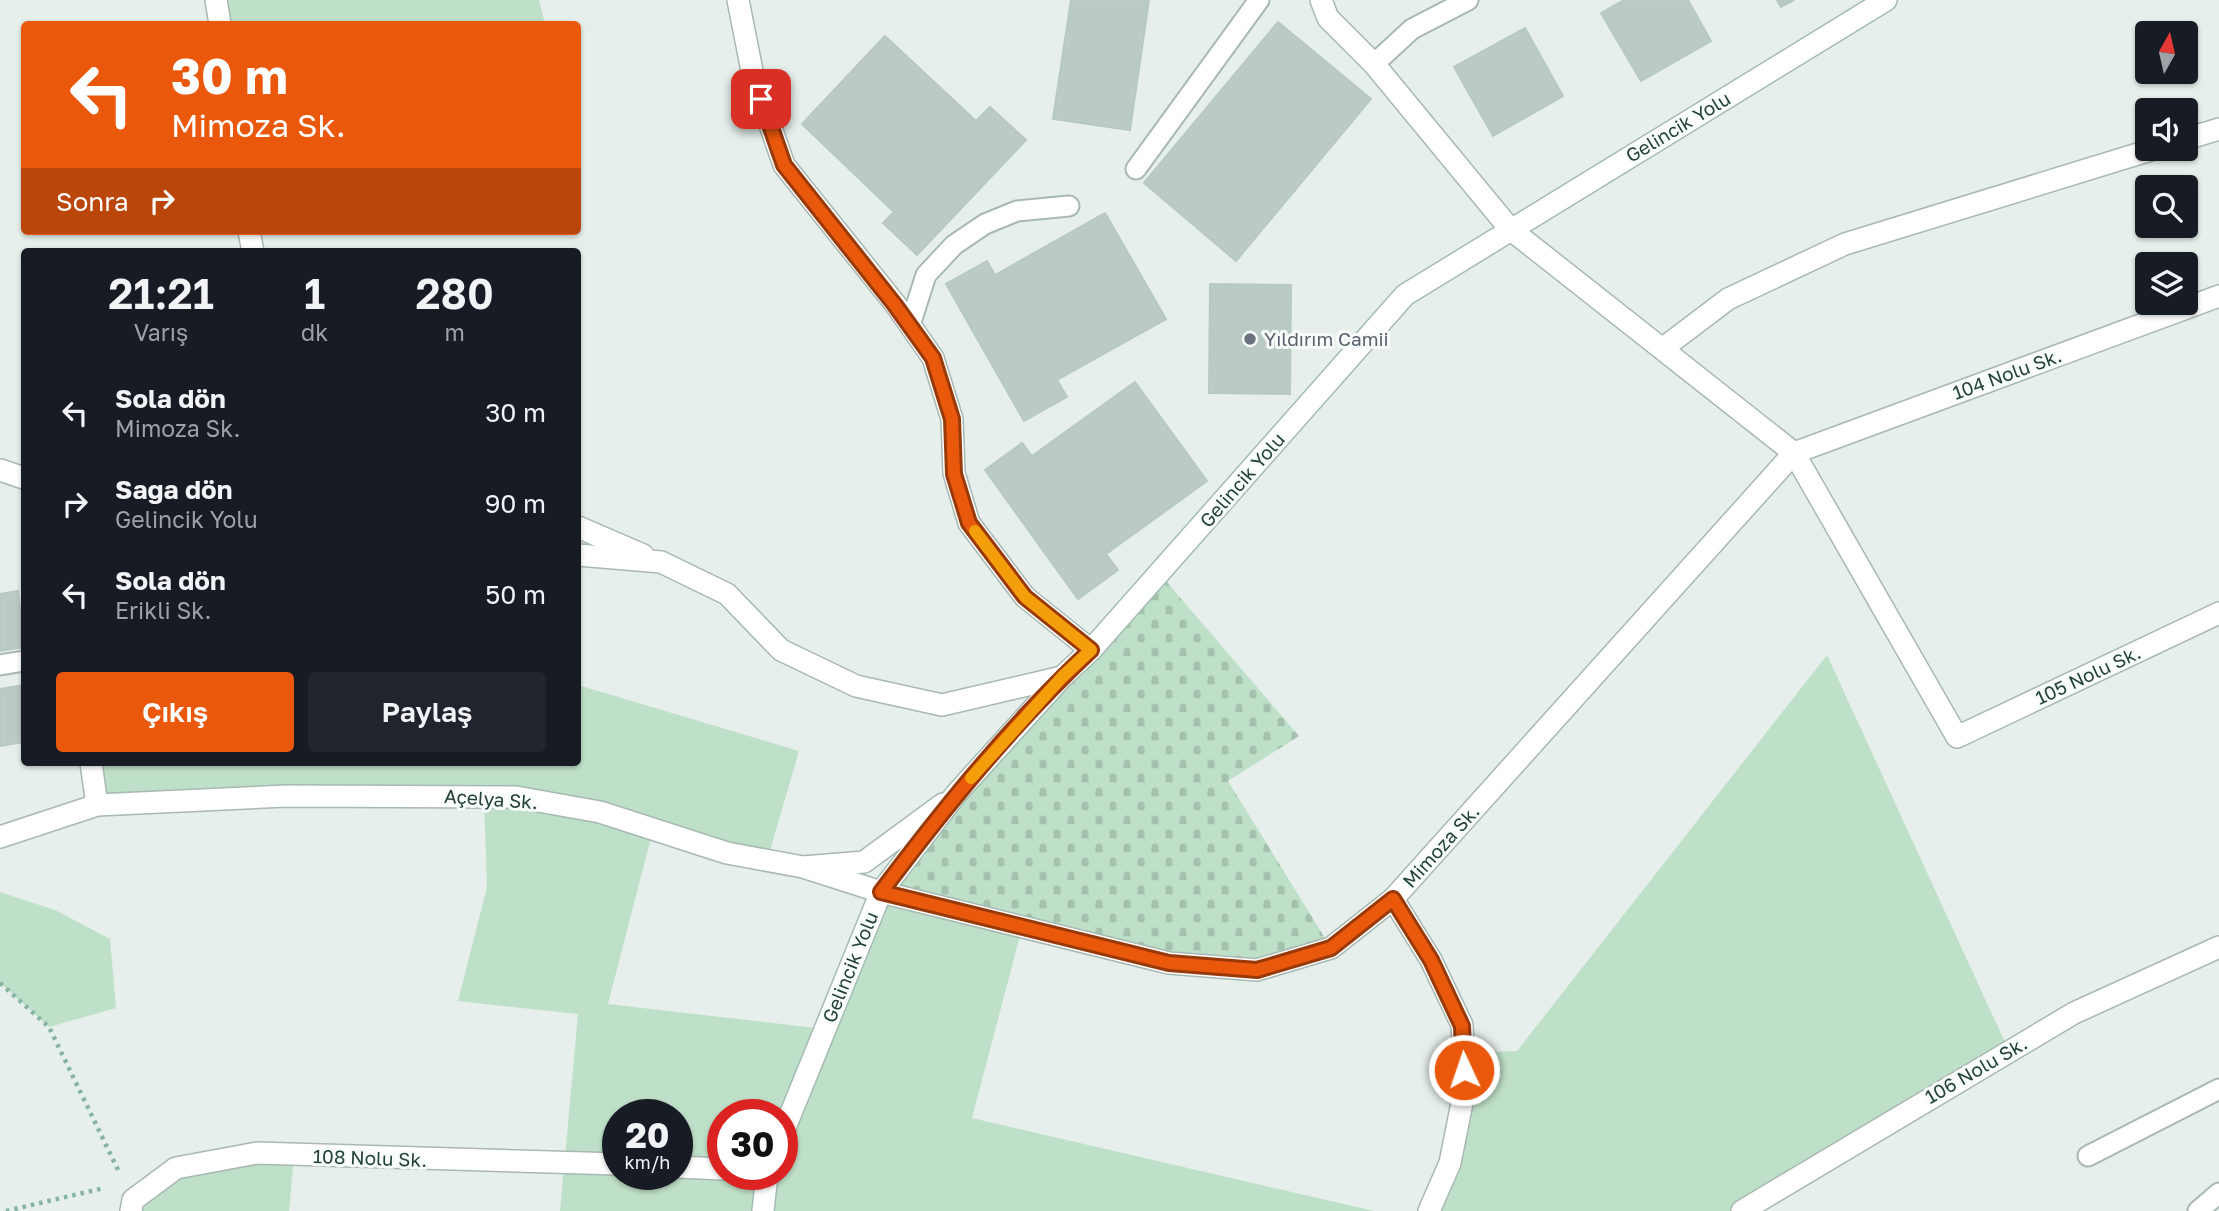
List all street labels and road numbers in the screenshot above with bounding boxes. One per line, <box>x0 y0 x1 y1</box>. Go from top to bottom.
street label: Gelincik Yolu <box>1621 86 1734 167</box>
street label: 104 Nolu Sk. <box>1949 343 2064 404</box>
street label: Gelincik Yolu <box>1194 428 1289 532</box>
street label: 105 Nolu Sk. <box>2031 640 2144 709</box>
street label: Açelya Sk. <box>443 784 539 813</box>
street label: Mimoza Sk. <box>1397 799 1484 892</box>
street label: Gelincik Yolu <box>817 908 882 1026</box>
street label: 106 Nolu Sk. <box>1921 1031 2031 1108</box>
street label: 108 Nolu Sk. <box>313 1144 428 1171</box>

